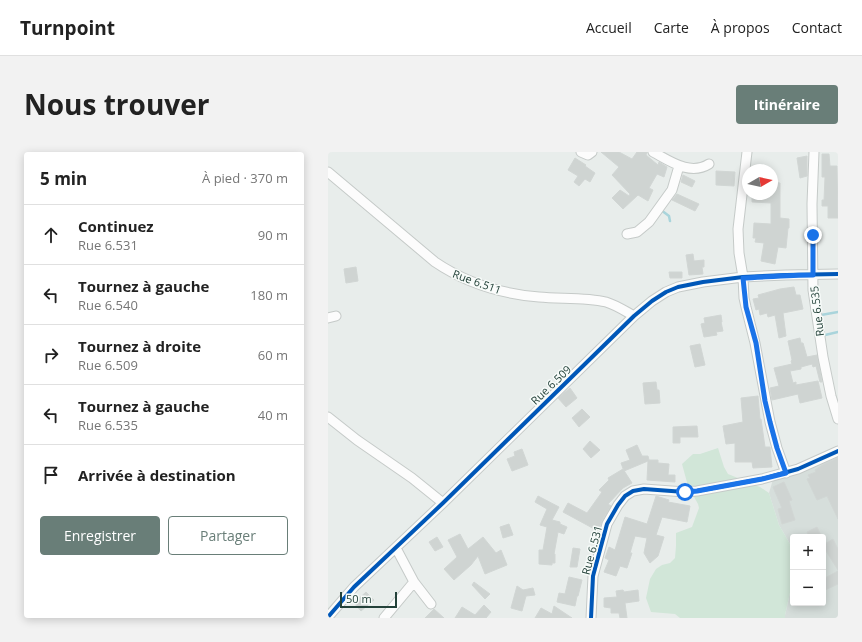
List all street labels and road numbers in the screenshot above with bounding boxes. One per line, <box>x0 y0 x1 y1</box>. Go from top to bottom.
street label: Rue 6.511 <box>451 266 504 297</box>
street label: Rue 6.535 <box>806 285 827 337</box>
street label: Rue 6.509 <box>527 362 574 408</box>
street label: Rue 6.531 <box>578 523 605 576</box>

